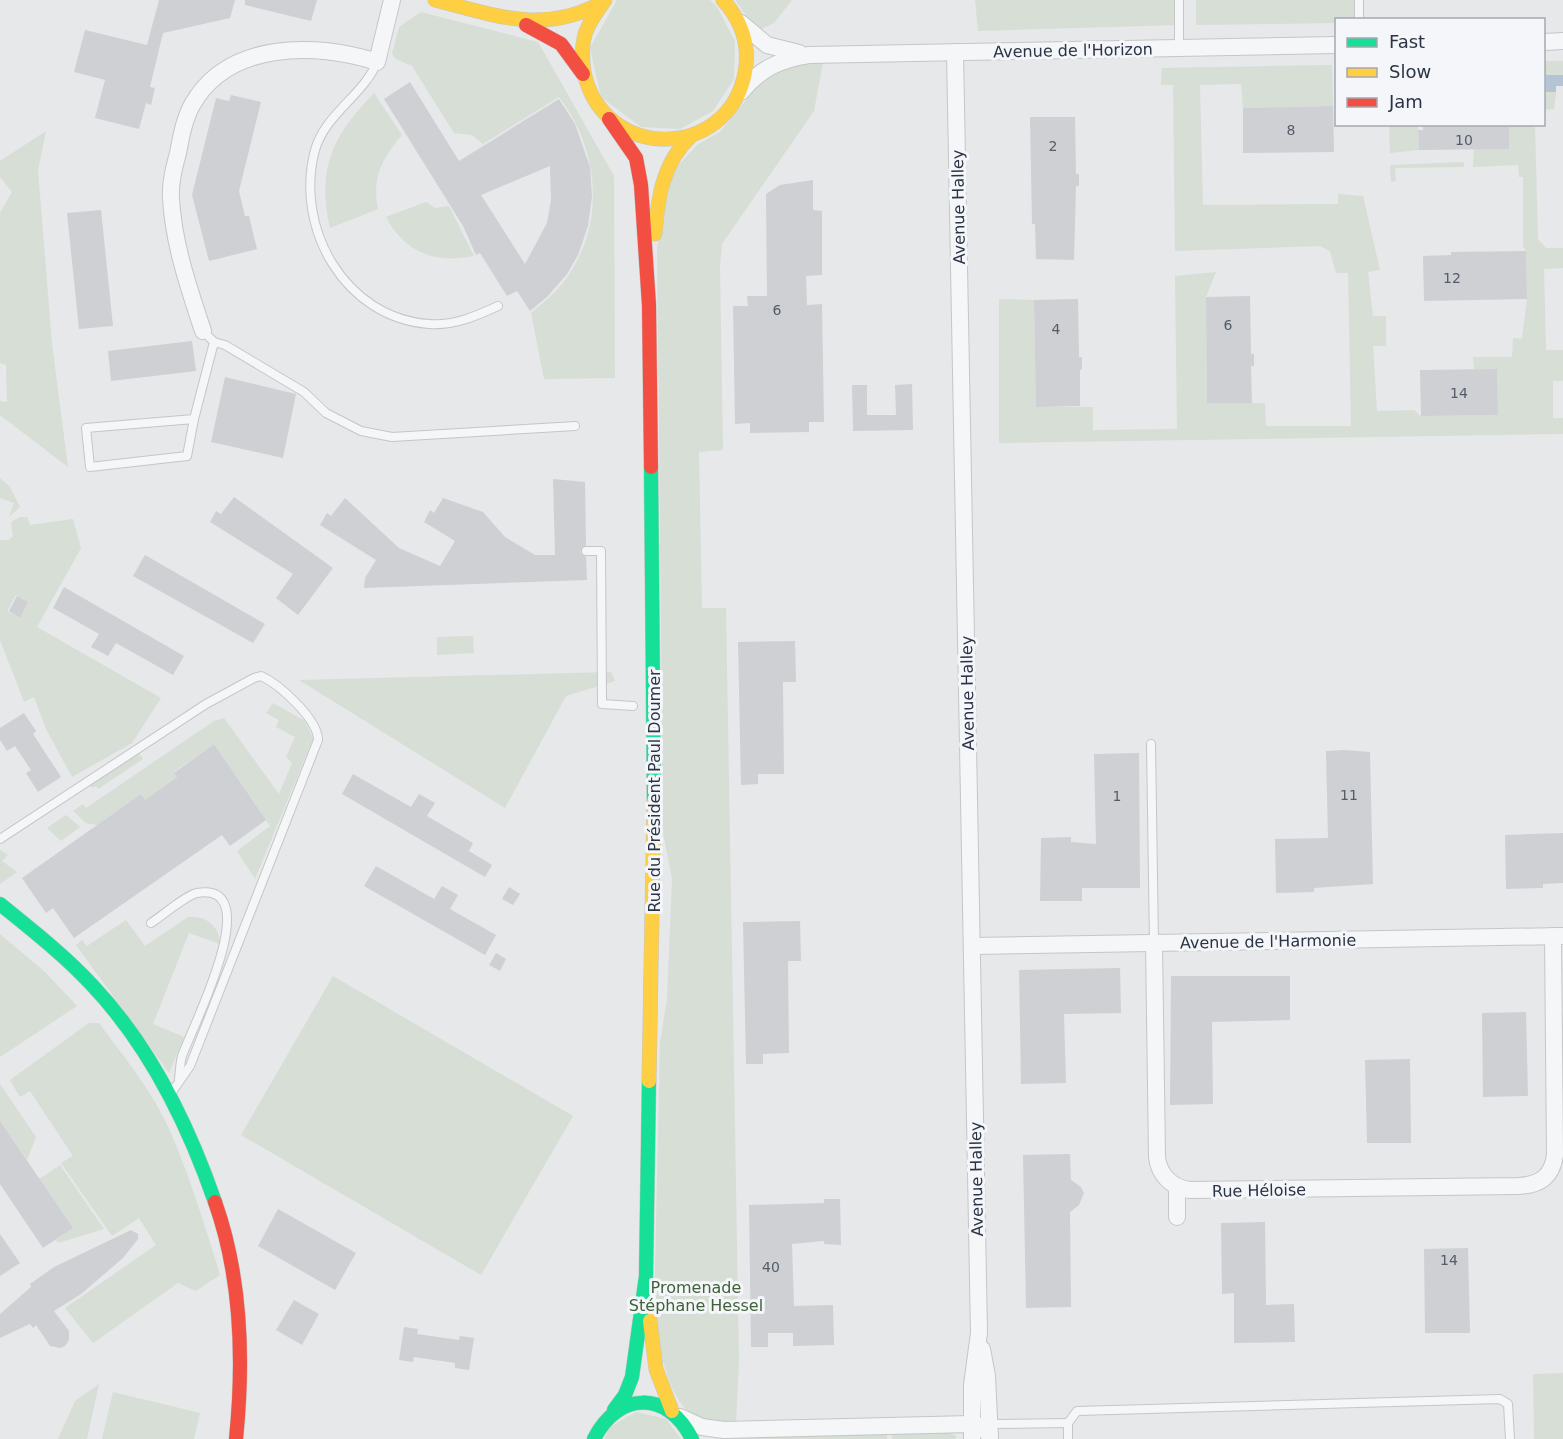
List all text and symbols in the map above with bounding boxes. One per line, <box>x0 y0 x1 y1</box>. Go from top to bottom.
legend <box>1335 18 1545 126</box>
text: Fast <box>1389 31 1425 52</box>
street label: Avenue de l'Horizon <box>993 40 1153 61</box>
text: Slow <box>1389 61 1431 82</box>
text: Jam <box>1388 91 1423 112</box>
house number: 8 <box>1287 122 1295 138</box>
house number: 10 <box>1455 132 1473 148</box>
house number: 2 <box>1049 138 1057 154</box>
street label: Avenue Halley <box>948 150 969 264</box>
house number: 12 <box>1443 270 1461 286</box>
house number: 6 <box>773 302 782 318</box>
house number: 6 <box>1224 317 1233 333</box>
house number: 4 <box>1052 321 1061 337</box>
house number: 14 <box>1450 385 1468 401</box>
street label: Avenue Halley <box>957 636 978 750</box>
street label: Rue du Président Paul Doumer <box>645 669 664 913</box>
house number: 11 <box>1340 787 1358 803</box>
house number: 1 <box>1113 788 1121 804</box>
street label: Avenue de l'Harmonie <box>1180 930 1356 953</box>
street label: Avenue Halley <box>966 1122 987 1236</box>
street label: Rue Héloise <box>1212 1180 1306 1201</box>
house number: 14 <box>1440 1252 1458 1268</box>
house number: 40 <box>762 1259 780 1275</box>
park label: Promenade Stéphane Hessel <box>629 1278 763 1315</box>

